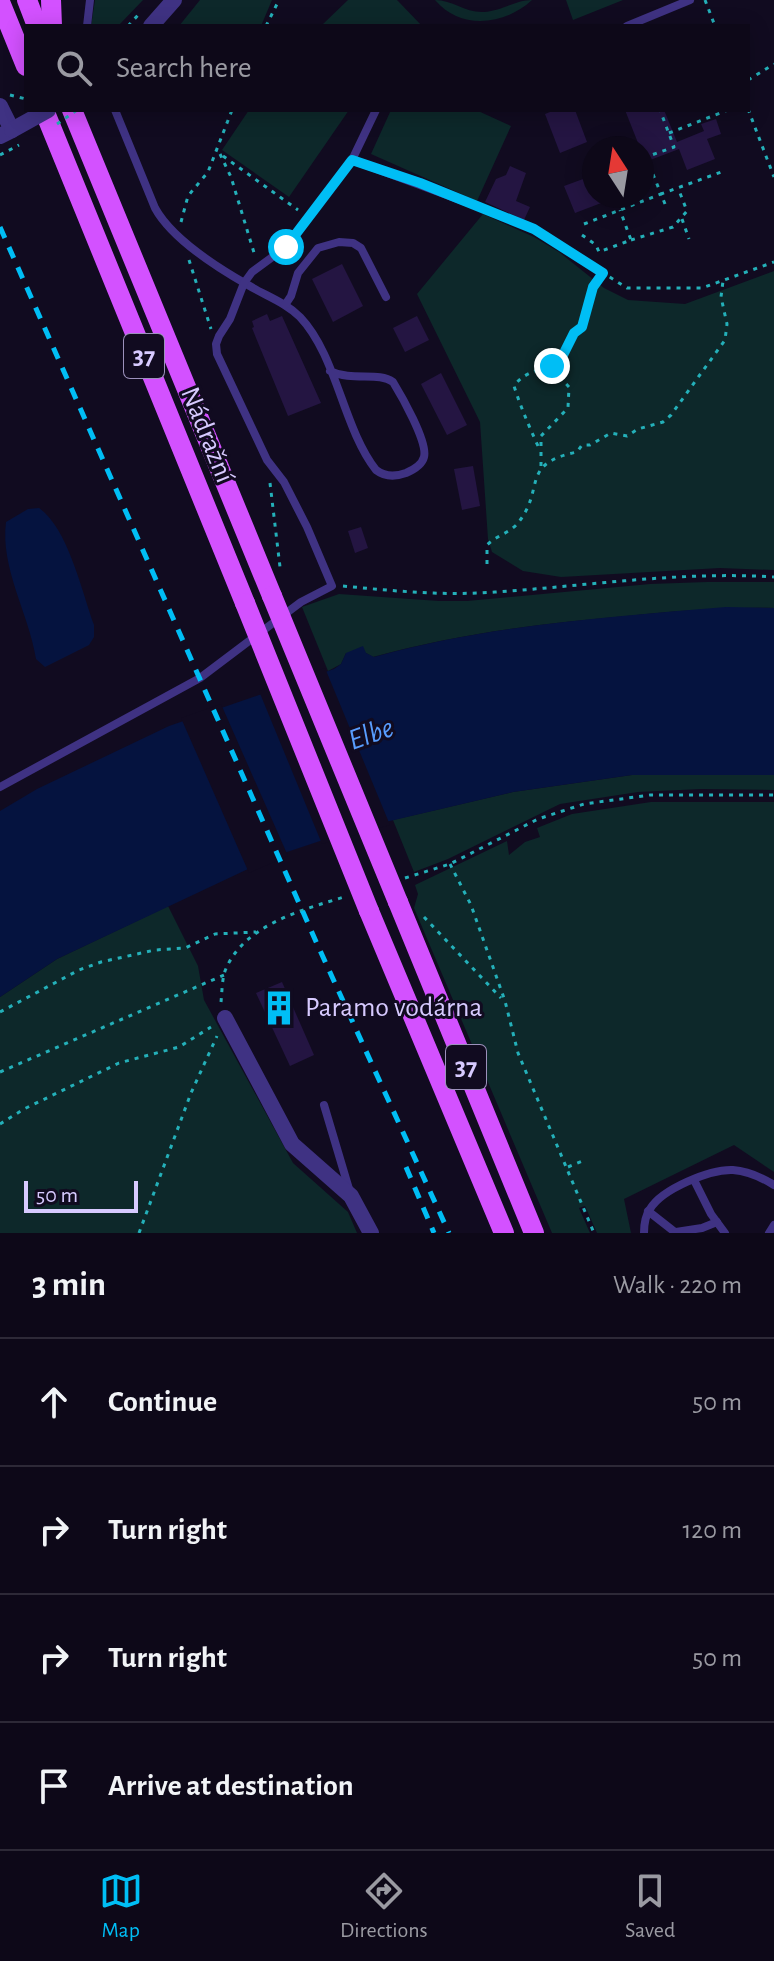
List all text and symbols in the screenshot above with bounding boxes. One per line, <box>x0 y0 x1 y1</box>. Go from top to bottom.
search box <box>24 24 750 112</box>
icon: search <box>52 46 96 90</box>
text: Search here <box>116 53 252 83</box>
north arrow <box>582 136 654 208</box>
route start <box>268 229 304 265</box>
road number: 37 <box>124 334 164 378</box>
route end <box>534 348 570 384</box>
street label: Nádražní <box>175 383 239 487</box>
water label: Elbe <box>344 712 398 756</box>
building icon: Paramo vodárna <box>260 989 298 1027</box>
place label: Paramo vodárna <box>305 994 483 1022</box>
road number: 37 <box>446 1045 486 1089</box>
scale bar <box>24 1177 138 1213</box>
text: 50 m <box>36 1184 78 1206</box>
text: 3 min <box>32 1268 106 1302</box>
text: Walk · 220 m <box>613 1272 742 1298</box>
icon: ahead <box>32 1380 76 1424</box>
text: Continue <box>108 1387 217 1417</box>
text: 50 m <box>692 1389 742 1415</box>
icon: right <box>32 1508 76 1552</box>
text: Turn right <box>108 1515 227 1545</box>
text: 120 m <box>682 1517 742 1543</box>
icon: right <box>32 1636 76 1680</box>
text: Turn right <box>108 1643 227 1673</box>
text: 50 m <box>692 1645 742 1671</box>
icon: arrive <box>32 1764 76 1808</box>
text: Arrive at destination <box>108 1771 354 1801</box>
tab: Map <box>99 1869 143 1943</box>
tab: Directions <box>340 1869 428 1943</box>
tab: Saved <box>625 1869 675 1943</box>

